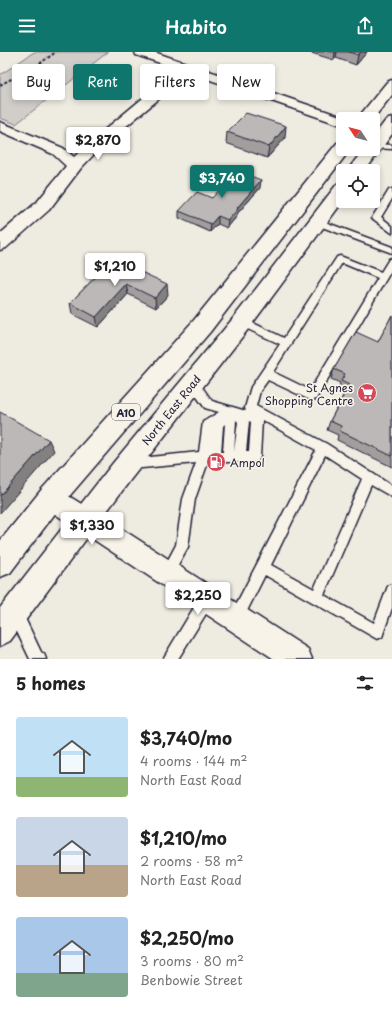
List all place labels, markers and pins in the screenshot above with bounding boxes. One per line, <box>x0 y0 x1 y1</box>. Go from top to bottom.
pin: $2,870 <box>65 127 131 161</box>
pin: $3,740 <box>189 165 255 199</box>
pin: $1,210 <box>82 253 148 287</box>
place label: St Agnes Shopping Centre <box>265 379 353 409</box>
supermarket icon: St Agnes Shopping Centre <box>356 382 378 404</box>
fuel station icon: Ampol <box>205 451 227 473</box>
place label: Ampol <box>230 454 265 471</box>
pin: $1,330 <box>59 512 125 546</box>
pin: $2,250 <box>165 582 231 616</box>

